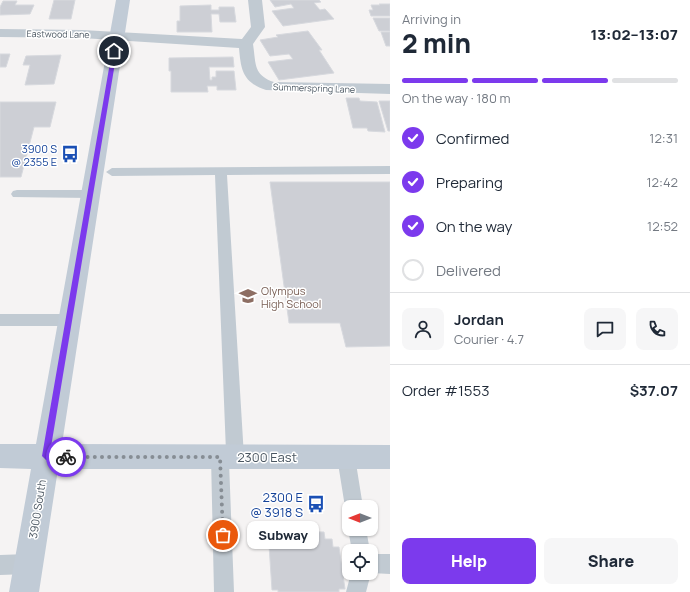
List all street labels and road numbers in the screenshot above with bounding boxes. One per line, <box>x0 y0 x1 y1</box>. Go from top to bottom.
street label: Eastwood Lane <box>26 27 90 41</box>
street label: Summerspring Lane <box>273 80 355 96</box>
street label: 2300 East <box>237 448 297 466</box>
street label: 3900 South <box>25 479 49 539</box>

